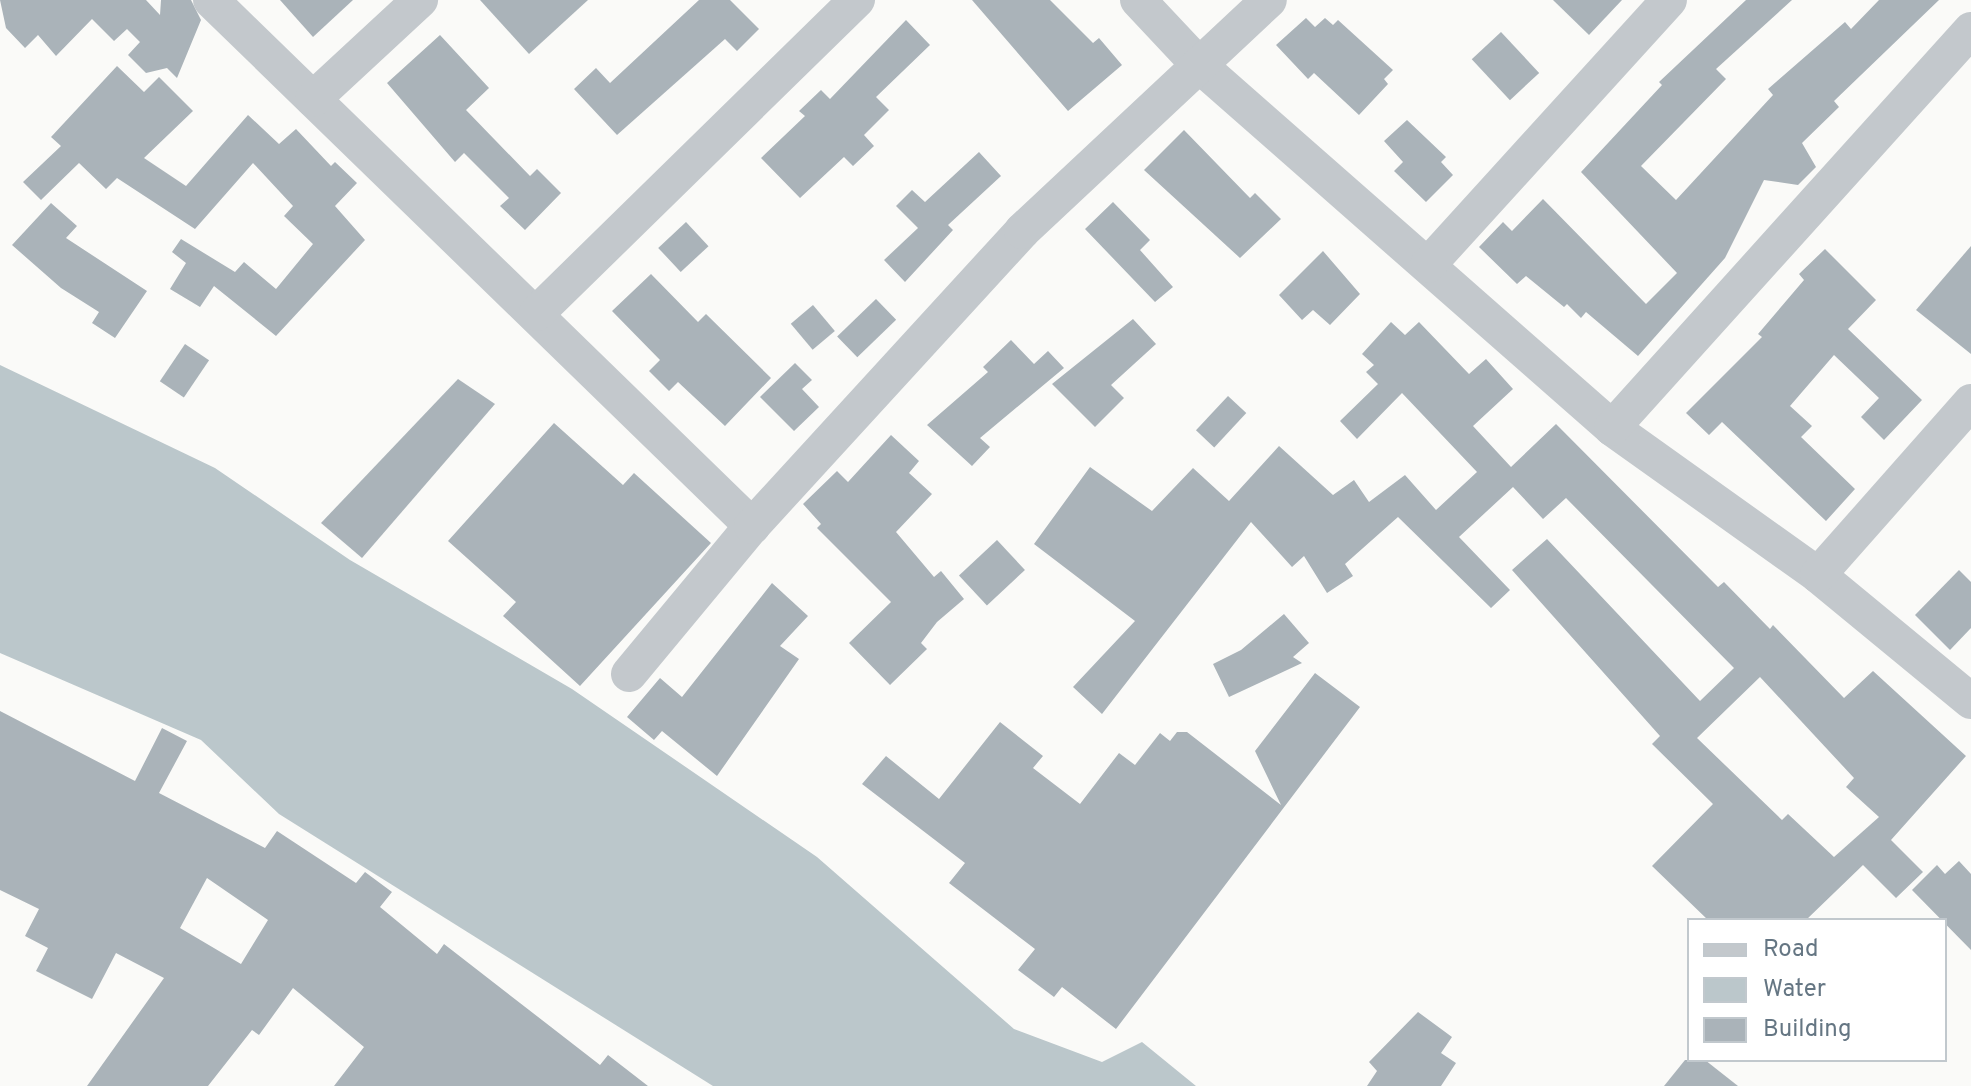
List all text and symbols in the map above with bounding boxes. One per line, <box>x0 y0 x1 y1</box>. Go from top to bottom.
legend <box>1687 918 1947 1062</box>
text: Road <box>1763 935 1819 965</box>
text: Water <box>1763 975 1826 1005</box>
text: Building <box>1763 1015 1852 1045</box>

